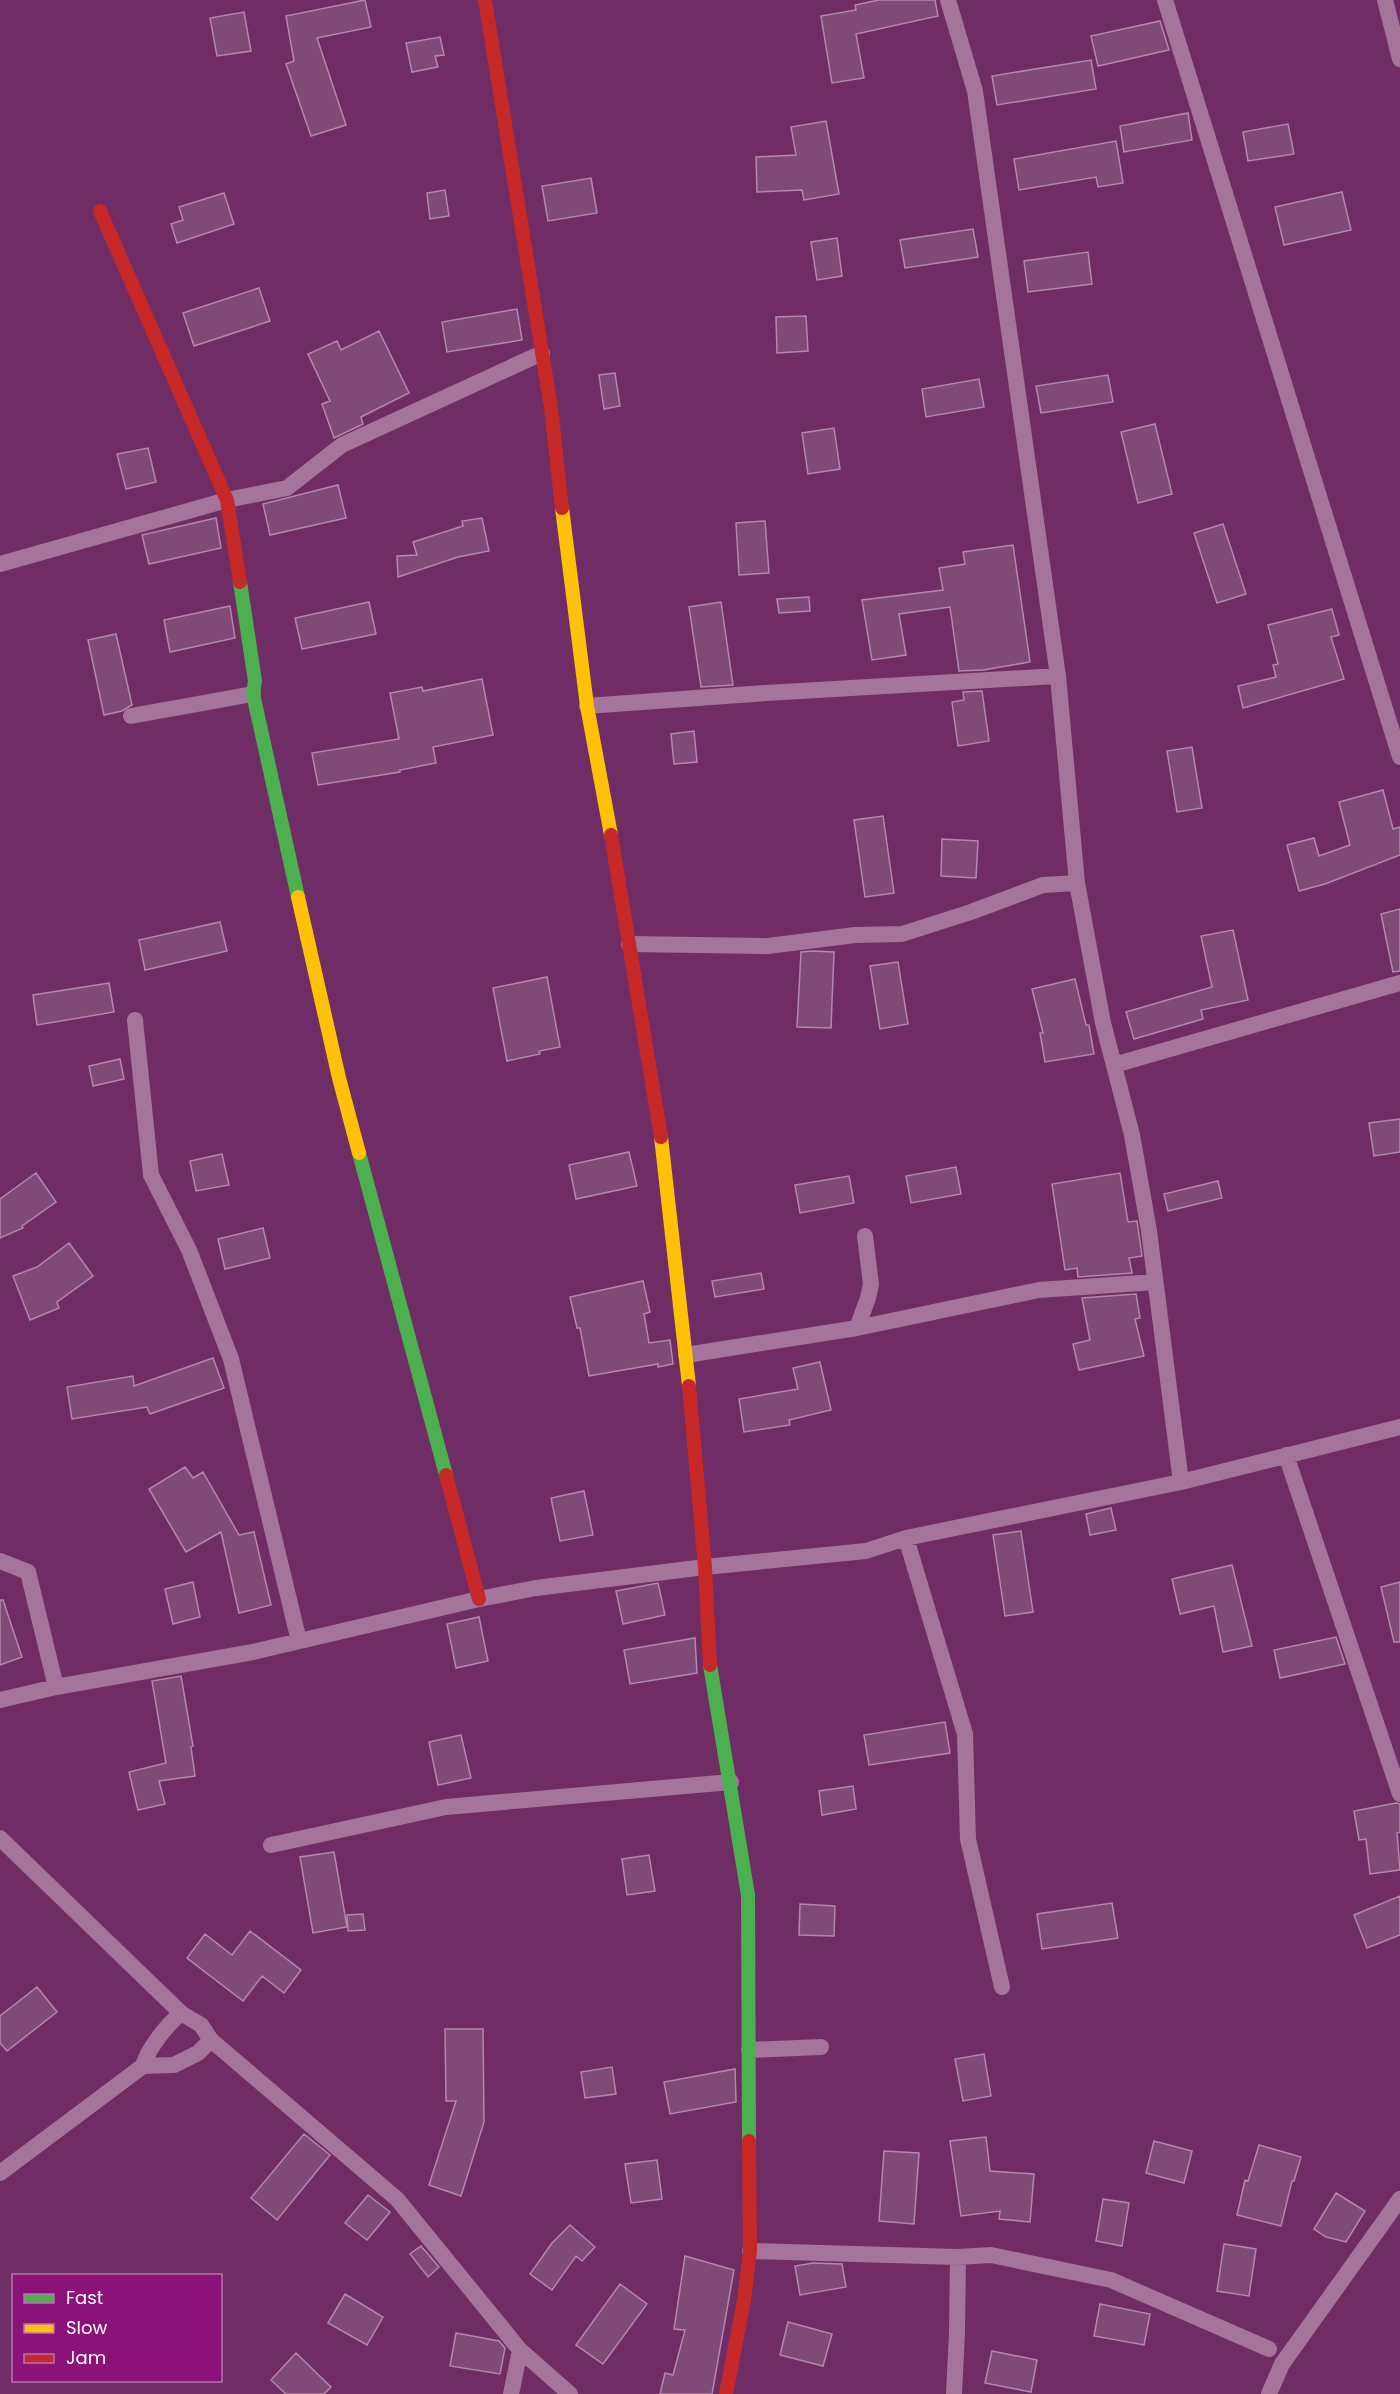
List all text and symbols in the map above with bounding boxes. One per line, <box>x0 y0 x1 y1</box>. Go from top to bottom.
legend <box>12 2274 222 2382</box>
text: Fast <box>66 2285 103 2310</box>
text: Slow <box>66 2315 108 2340</box>
text: Jam <box>66 2345 106 2370</box>

